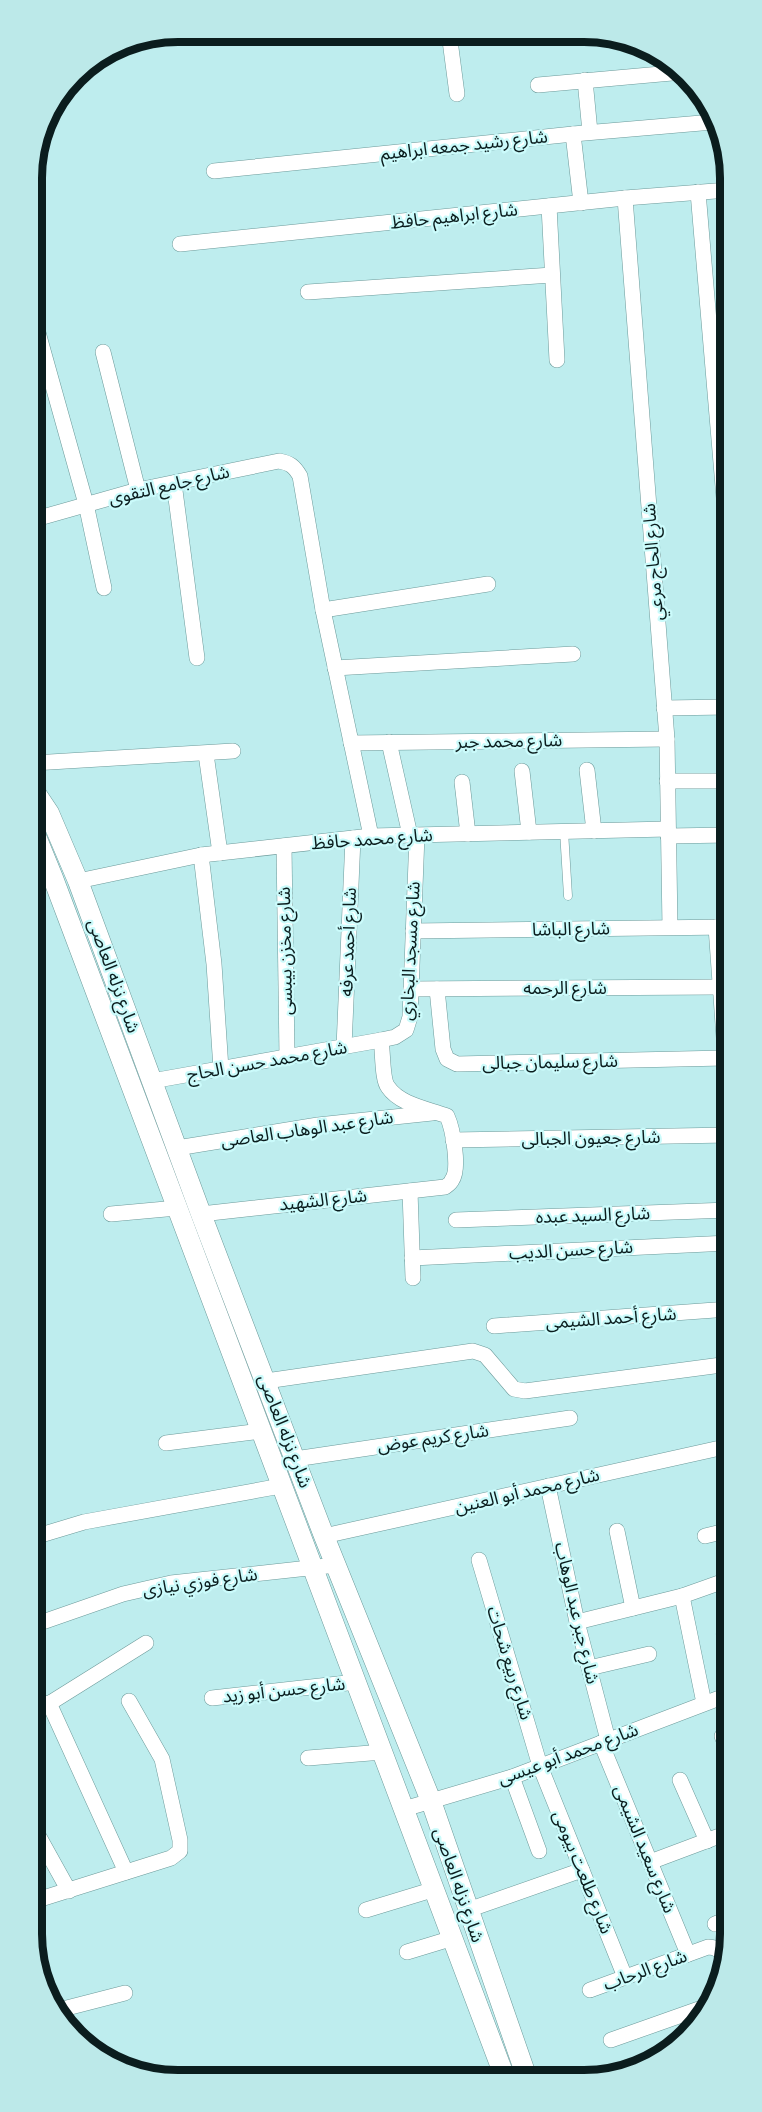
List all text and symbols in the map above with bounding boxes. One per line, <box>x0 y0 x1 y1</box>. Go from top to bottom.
street label: شارع رشيد جمعه ابراهيم <box>379 126 549 168</box>
street label: شارع ابراهيم حافظ <box>389 199 519 237</box>
street label: شارع جامع التقوى <box>107 461 232 513</box>
street label: شارع الحاج مرعي <box>639 502 671 621</box>
street label: شارع محمد جبر <box>455 730 563 756</box>
street label: شارع محمد حافظ <box>311 825 434 857</box>
street label: شارع مسجد البخاري <box>396 881 428 1022</box>
street label: شارع مخزن بيبسى <box>274 887 300 1015</box>
street label: شارع أحمد عرفه <box>335 887 364 997</box>
street label: شارع نزله العاصى <box>80 916 144 1037</box>
street label: شارع الباشا <box>532 918 610 944</box>
street label: شارع الرحمه <box>523 978 607 1002</box>
street label: شارع محمد حسن الحاج <box>185 1037 349 1089</box>
street label: شارع سليمان جبالى <box>482 1051 618 1077</box>
street label: شارع عبد الوهاب العاصى <box>219 1107 395 1155</box>
street label: شارع جعيون الجبالى <box>521 1127 661 1153</box>
street label: شارع الشهيد <box>278 1185 368 1219</box>
street label: شارع السيد عبده <box>535 1203 651 1231</box>
street label: شارع حسن الديب <box>508 1237 634 1267</box>
street label: شارع أحمد الشيمى <box>545 1302 677 1337</box>
street label: شارع نزله العاصى <box>250 1371 316 1492</box>
street label: شارع كريم عوض <box>376 1420 491 1460</box>
street label: شارع محمد أبو العنين <box>452 1463 602 1521</box>
street label: شارع جبر عبد الوهاب <box>547 1540 603 1687</box>
street label: شارع فوزي نيازى <box>141 1564 259 1604</box>
street label: شارع ربيع شحات <box>479 1604 537 1723</box>
street label: شارع حسن أبو زيد <box>222 1672 347 1710</box>
street label: شارع محمد أبو عيسى <box>495 1718 642 1792</box>
street label: شارع سعيد الشيمى <box>606 1782 680 1917</box>
street label: شارع طلعت بيومى <box>545 1807 617 1938</box>
street label: شارع نزله العاصى <box>426 1825 488 1946</box>
street label: شارع الرحاب <box>600 1946 691 1998</box>

